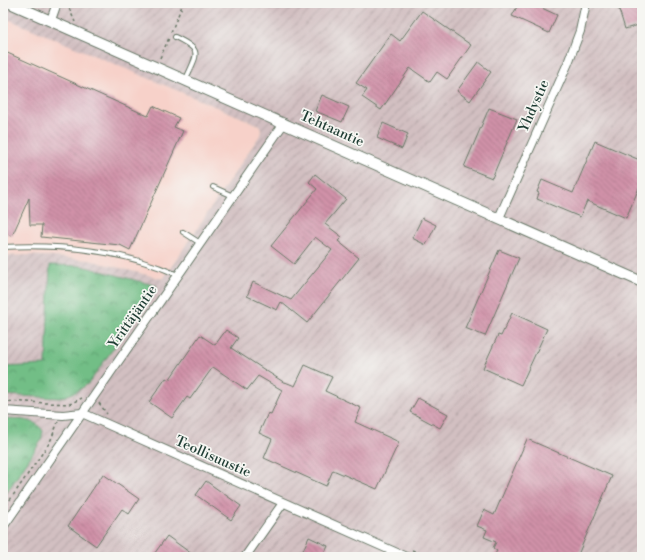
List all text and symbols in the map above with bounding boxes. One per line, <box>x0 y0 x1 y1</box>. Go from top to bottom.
street label: Yhdystie <box>514 77 553 136</box>
street label: Tehtaantie <box>297 107 367 151</box>
street label: Yrittäjäntie <box>104 282 161 353</box>
street label: Teollisuustie <box>172 432 254 482</box>

